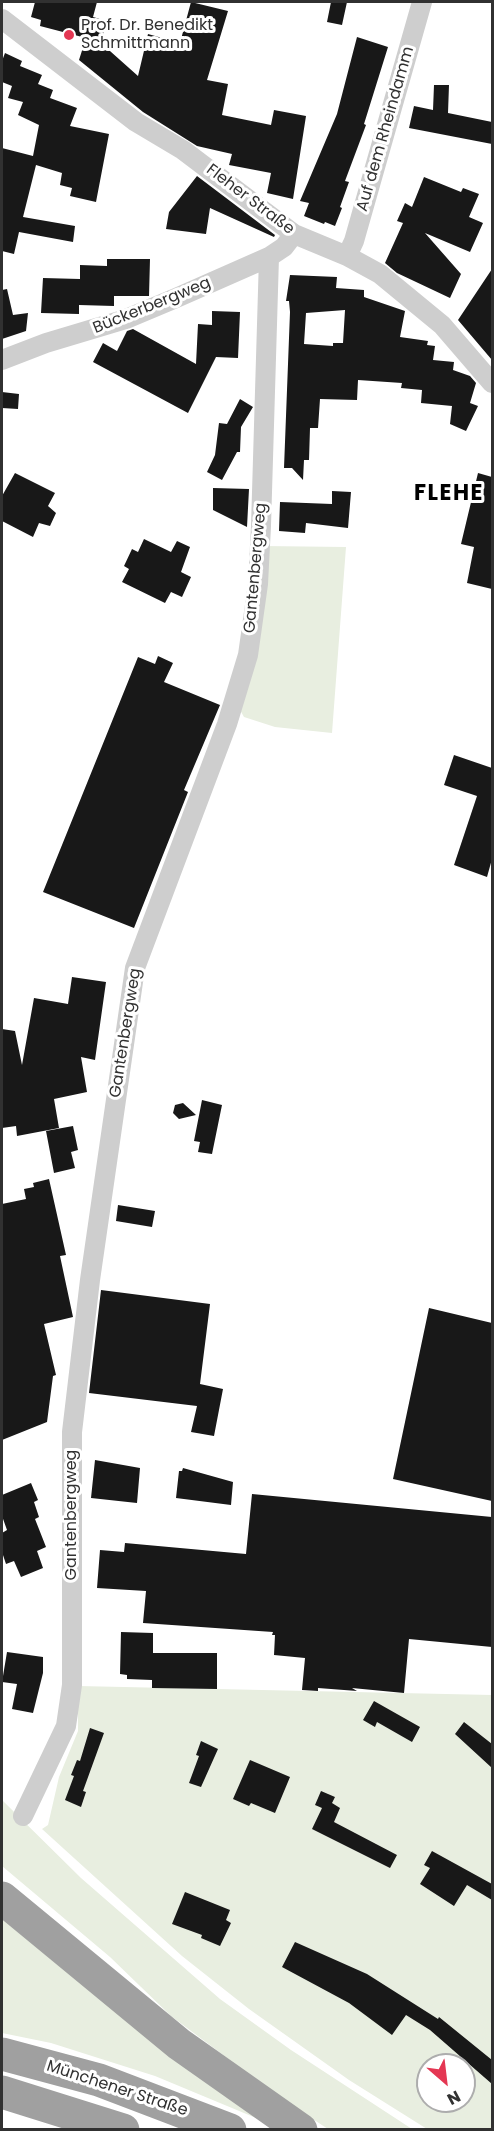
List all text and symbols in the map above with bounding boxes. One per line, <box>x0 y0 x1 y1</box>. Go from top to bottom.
place label: Prof. Dr. Benedikt Schmittmann <box>81 16 213 54</box>
marker: Prof. Dr. Benedikt Schmittmann <box>62 28 76 42</box>
street label: Auf dem Rheindamm <box>353 44 419 214</box>
street label: Fleher Straße <box>202 161 298 239</box>
street label: Bückerbergweg <box>90 274 214 338</box>
district label: FLEHE <box>414 481 484 507</box>
street label: Gantenbergweg <box>241 502 271 634</box>
street label: Gantenbergweg <box>106 967 146 1099</box>
street label: Gantenbergweg <box>62 1450 82 1580</box>
north arrow <box>416 2053 476 2113</box>
street label: Münchener Straße <box>44 2057 190 2121</box>
text: N <box>443 2085 464 2111</box>

